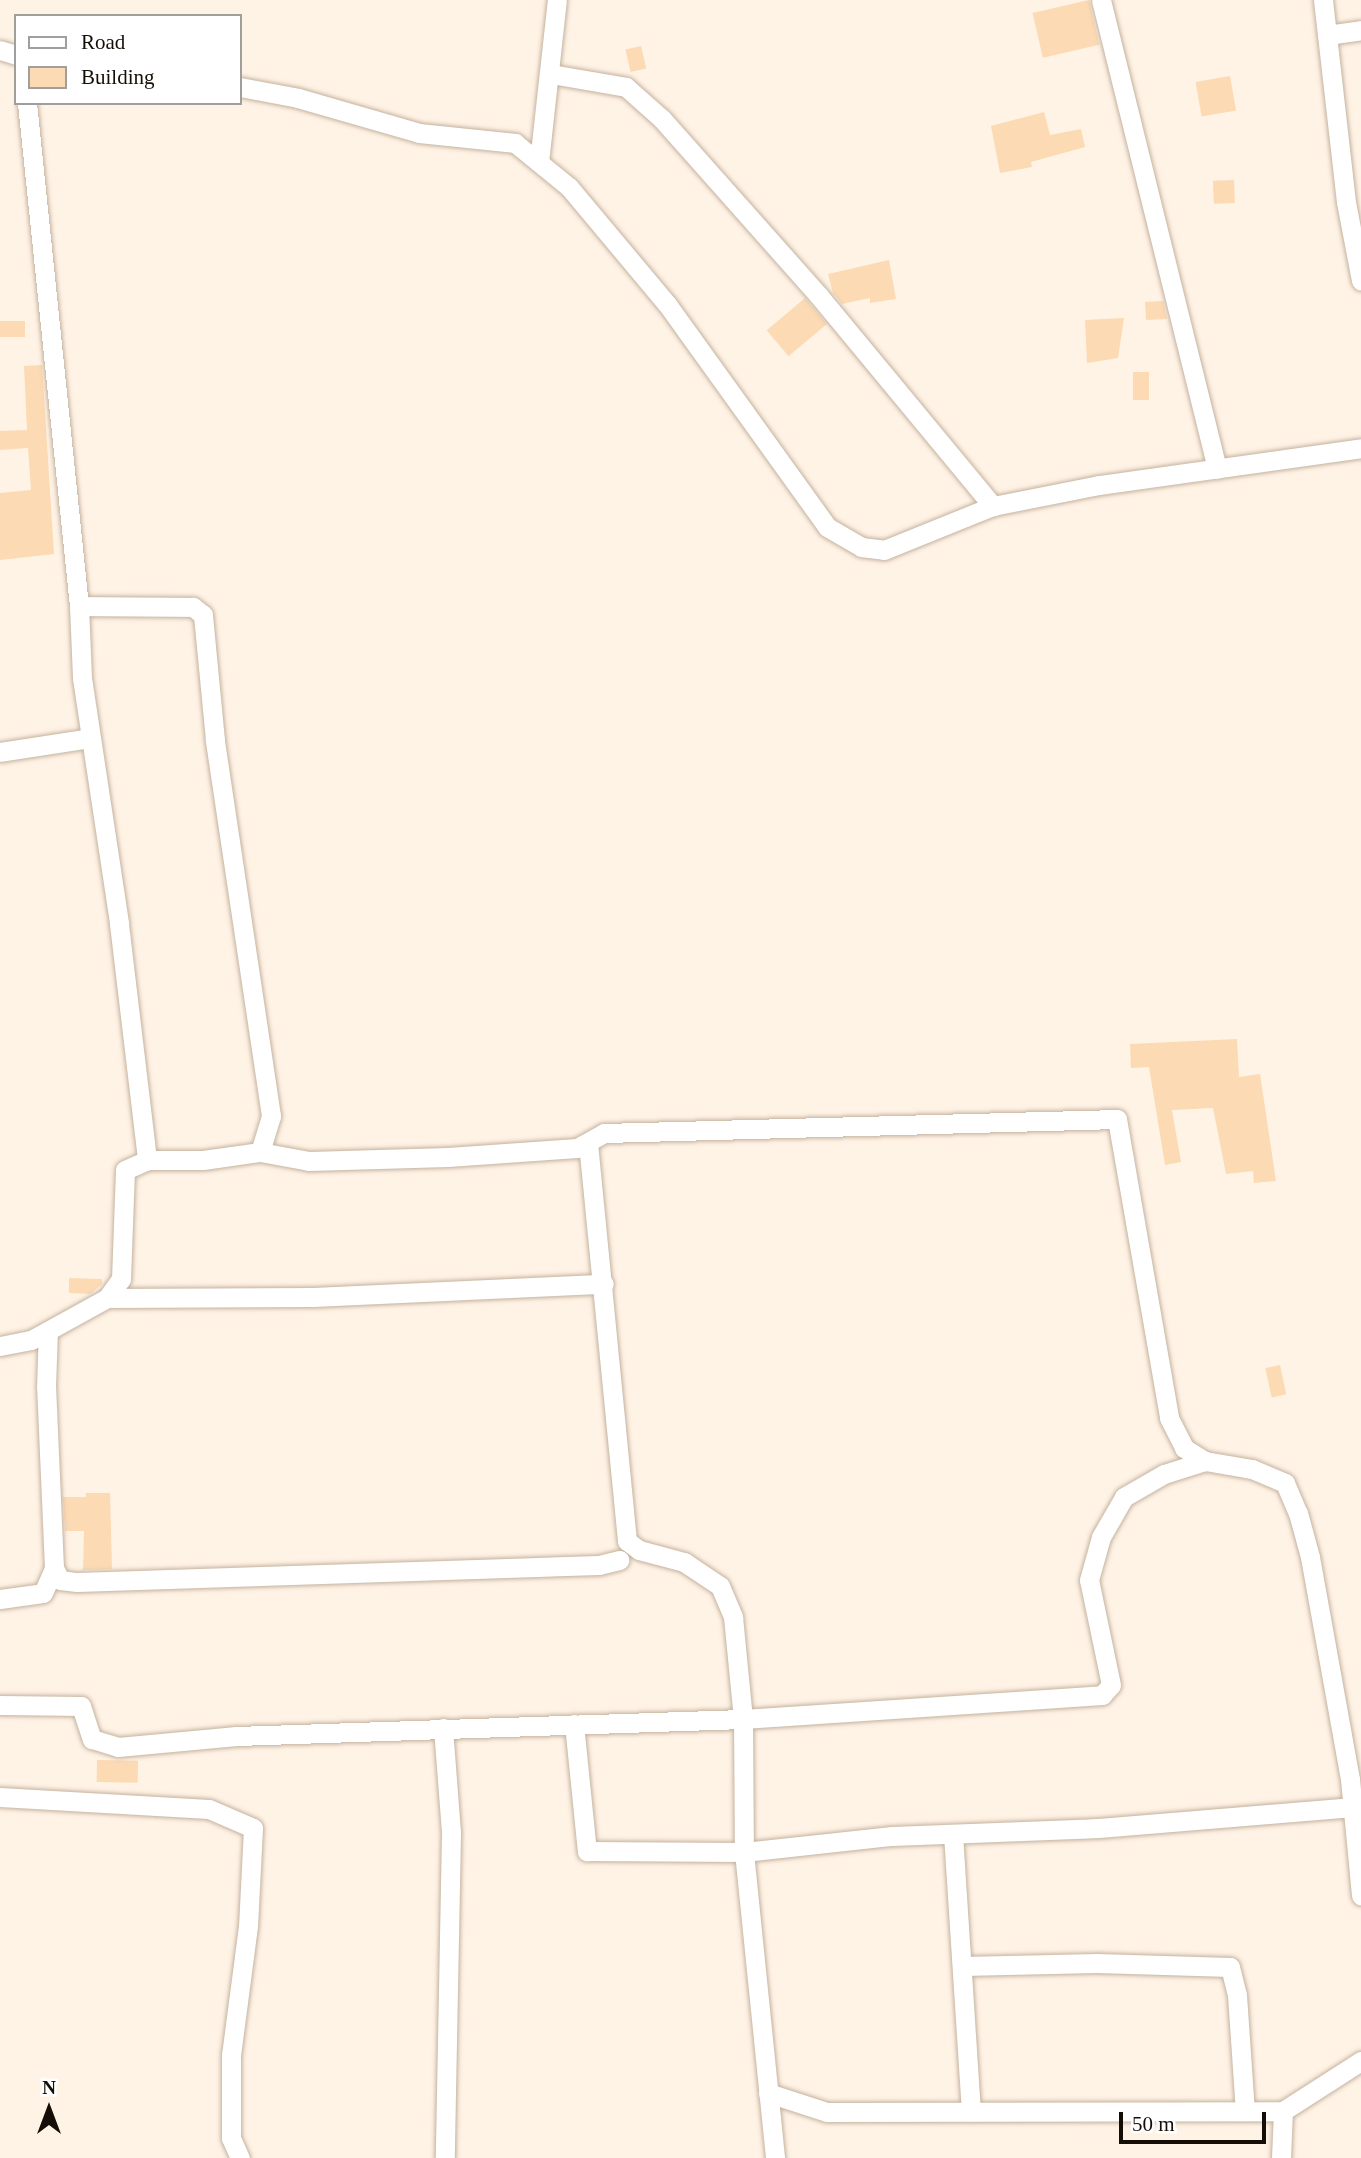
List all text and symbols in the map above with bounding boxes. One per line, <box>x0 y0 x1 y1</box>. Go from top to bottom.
legend <box>14 14 242 105</box>
text: Road <box>81 30 125 54</box>
text: Building <box>81 65 155 89</box>
north arrow <box>14 2074 84 2144</box>
text: N <box>42 2077 56 2098</box>
scale bar <box>1123 2098 1270 2142</box>
text: 50 m <box>1132 2112 1175 2136</box>

